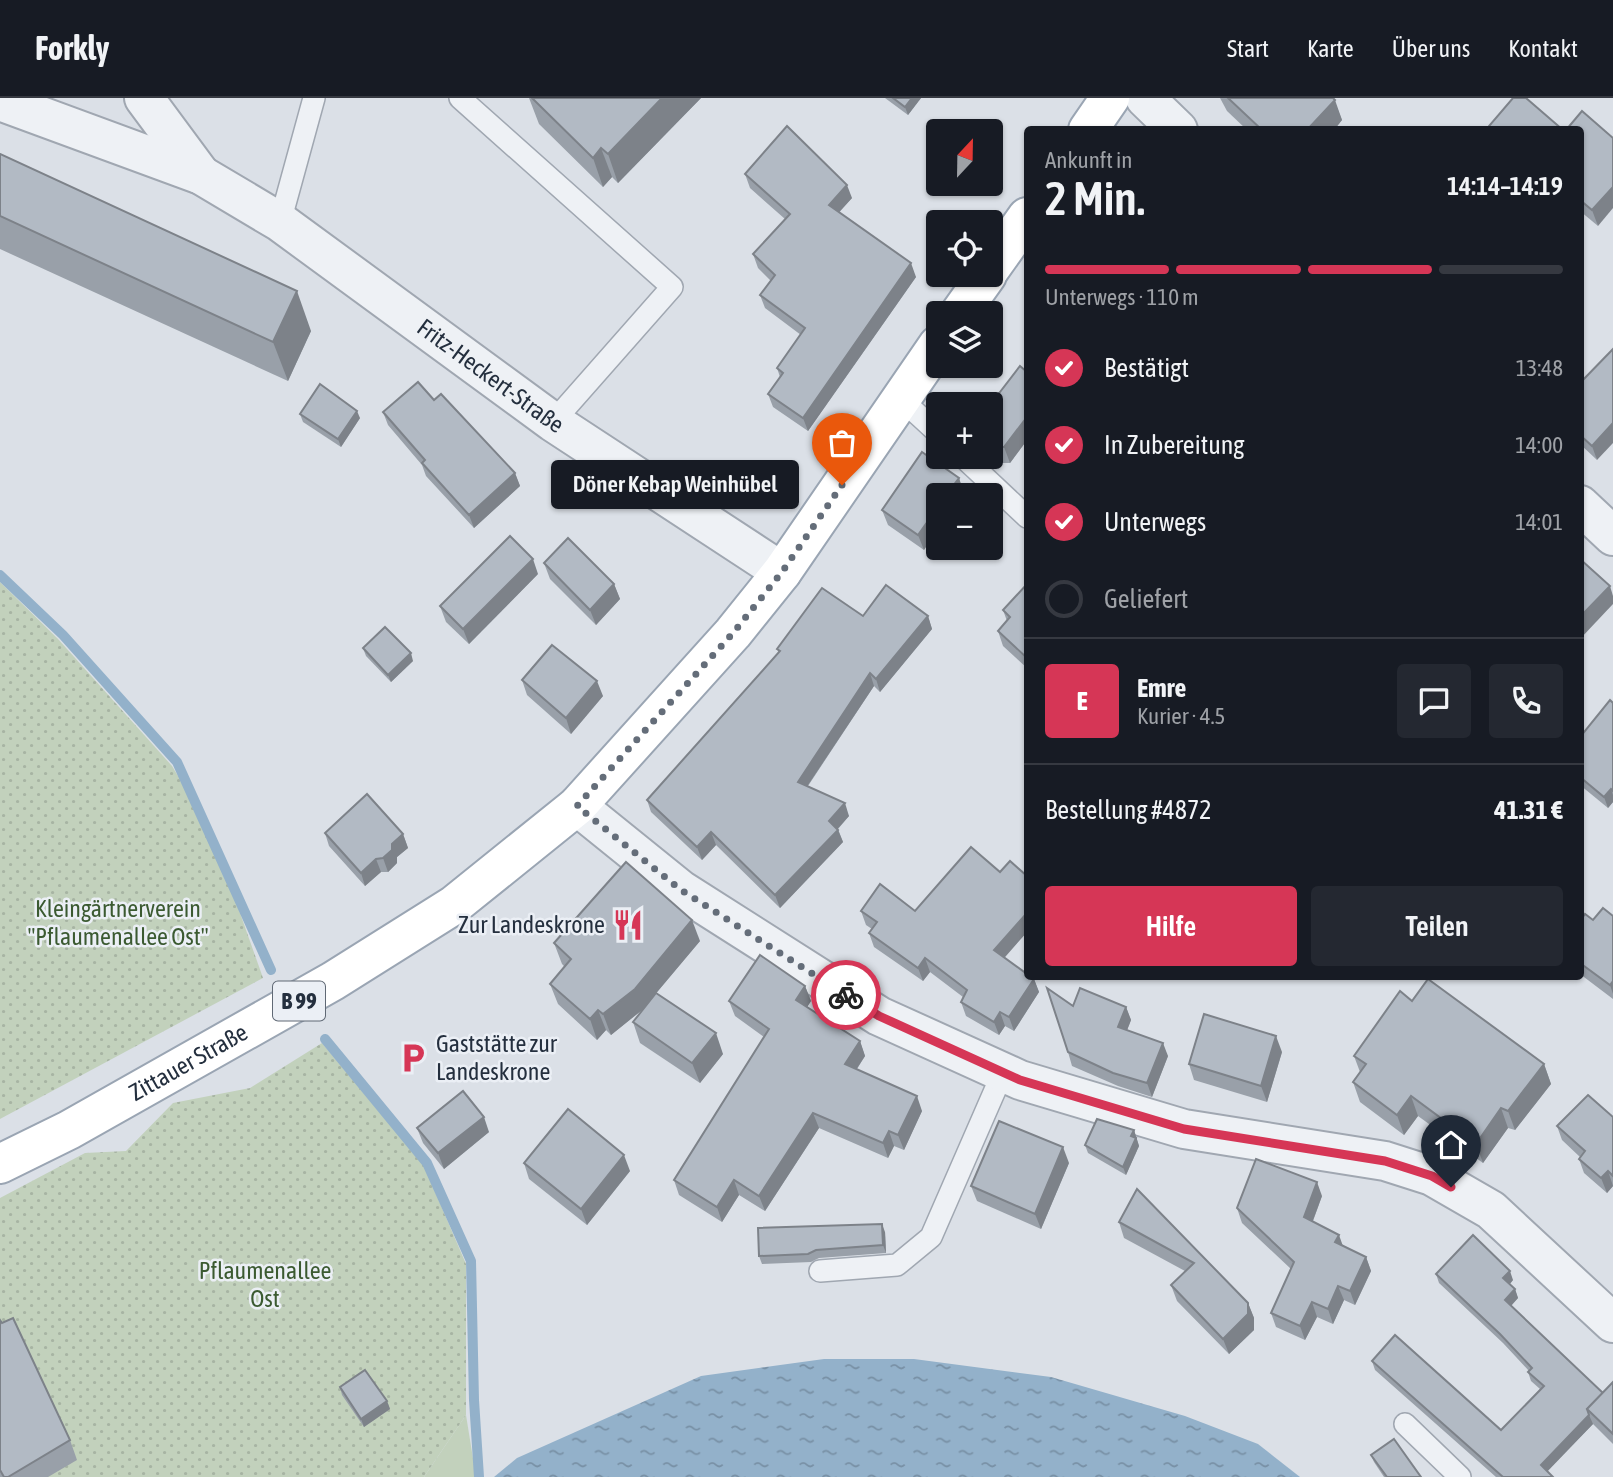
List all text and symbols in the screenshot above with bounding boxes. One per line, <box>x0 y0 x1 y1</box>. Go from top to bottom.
text: Forkly <box>35 29 109 67</box>
text: Start <box>1227 35 1269 62</box>
text: Karte <box>1307 35 1354 62</box>
text: Über uns <box>1392 35 1470 62</box>
text: Kontakt <box>1508 35 1578 62</box>
north arrow <box>926 119 1003 196</box>
map controls <box>926 119 1003 560</box>
text: Ankunft in <box>1045 147 1132 173</box>
text: 14:14–14:19 <box>1447 171 1563 201</box>
text: 2 Min. <box>1045 172 1145 225</box>
button: locate <box>926 210 1003 287</box>
text: Unterwegs · 110 m <box>1045 284 1199 310</box>
button: layers <box>926 301 1003 378</box>
street label: Fritz-Heckert-Straße <box>412 313 569 438</box>
icon: check <box>1045 349 1083 387</box>
text: Bestätigt <box>1104 353 1189 383</box>
text: 13:48 <box>1516 355 1563 381</box>
button: + <box>926 392 1003 469</box>
pin <box>812 413 872 485</box>
icon: bag <box>823 424 861 462</box>
icon: check <box>1045 426 1083 464</box>
text: In Zubereitung <box>1104 430 1244 460</box>
text: 14:00 <box>1515 432 1563 458</box>
callout: Döner Kebap Weinhübel <box>552 460 800 510</box>
text: Döner Kebap Weinhübel <box>573 471 777 497</box>
button: − <box>926 483 1003 560</box>
icon: check <box>1045 503 1083 541</box>
text: Unterwegs <box>1104 507 1206 537</box>
text: 14:01 <box>1515 509 1563 535</box>
text: Geliefert <box>1104 584 1188 614</box>
button: chat <box>1397 664 1471 738</box>
button: phone <box>1489 664 1563 738</box>
text: Emre <box>1137 673 1186 703</box>
text: E <box>1076 686 1088 716</box>
text: Kurier · 4.5 <box>1137 703 1225 729</box>
text: Bestellung #4872 <box>1045 795 1211 825</box>
text: 41.31 € <box>1494 795 1563 825</box>
button: Hilfe <box>1045 886 1297 966</box>
button: Teilen <box>1311 886 1563 966</box>
park label: Kleingärtnerverein "Pflaumenallee Ost" <box>28 895 209 950</box>
restaurant icon: Zur Landeskrone <box>611 908 645 942</box>
place label: Zur Landeskrone <box>458 911 605 938</box>
courier <box>811 960 881 1030</box>
icon: bike <box>827 976 865 1014</box>
road number: B 99 <box>273 982 325 1020</box>
street label: Zittauer Straße <box>124 1018 252 1106</box>
place label: Gaststätte zur Landeskrone <box>436 1030 558 1085</box>
parking icon: Gaststätte zur Landeskrone <box>396 1041 430 1075</box>
pin <box>1421 1115 1481 1187</box>
icon: home <box>1432 1126 1470 1164</box>
park label: Pflaumenallee Ost <box>199 1257 331 1312</box>

